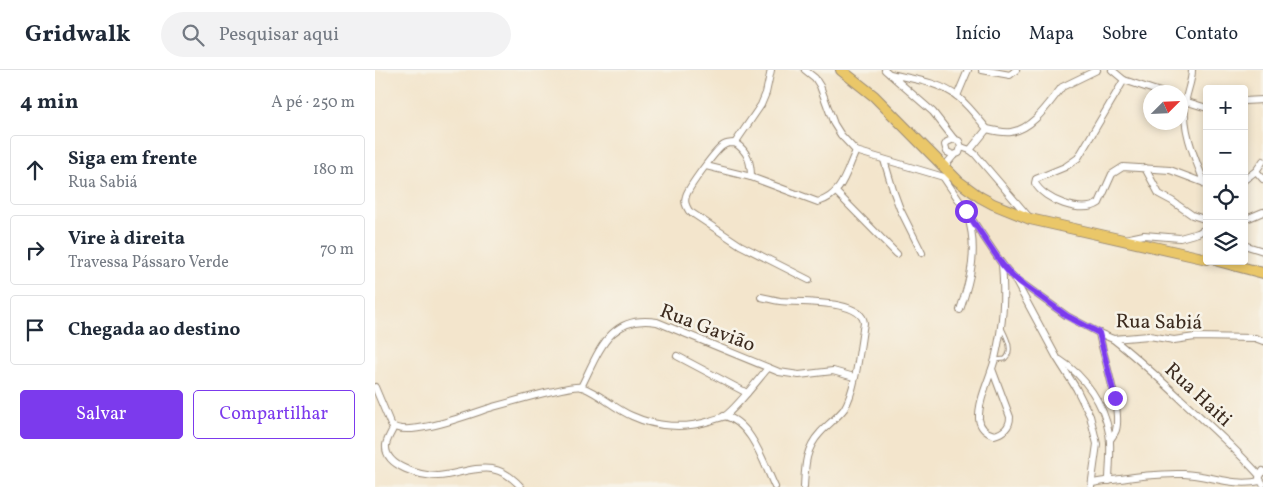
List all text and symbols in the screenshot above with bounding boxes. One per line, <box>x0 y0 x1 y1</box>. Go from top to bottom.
search box <box>161 12 511 57</box>
text: Gridwalk <box>25 18 131 52</box>
icon: search <box>179 21 207 49</box>
text: Pesquisar aqui <box>219 22 339 48</box>
text: Início <box>955 22 1001 47</box>
text: Mapa <box>1029 22 1074 47</box>
text: Sobre <box>1102 22 1147 47</box>
text: Contato <box>1175 22 1238 47</box>
north arrow <box>1143 85 1188 130</box>
map controls <box>1203 85 1248 265</box>
button: + <box>1203 85 1248 130</box>
text: 4 min <box>20 88 79 117</box>
text: A pé · 250 m <box>271 92 355 114</box>
button: − <box>1203 130 1248 175</box>
text: Siga em frente <box>68 146 197 172</box>
icon: ahead <box>21 156 49 184</box>
text: 180 m <box>313 159 354 181</box>
text: Rua Sabiá <box>68 172 137 194</box>
button: locate <box>1203 175 1248 220</box>
route start <box>955 200 978 223</box>
button: layers <box>1203 220 1248 265</box>
text: Vire à direita <box>68 226 185 252</box>
icon: right <box>21 236 49 264</box>
text: 70 m <box>320 239 354 261</box>
text: Travessa Pássaro Verde <box>68 252 229 274</box>
street label: Rua Gavião <box>656 298 759 360</box>
street label: Rua Sabiá <box>1115 308 1203 338</box>
icon: arrive <box>21 316 49 344</box>
text: Chegada ao destino <box>68 317 240 343</box>
street label: Rua Haiti <box>1158 357 1238 434</box>
route end <box>1104 387 1127 410</box>
button: Salvar <box>20 390 183 439</box>
button: Compartilhar <box>193 390 355 439</box>

